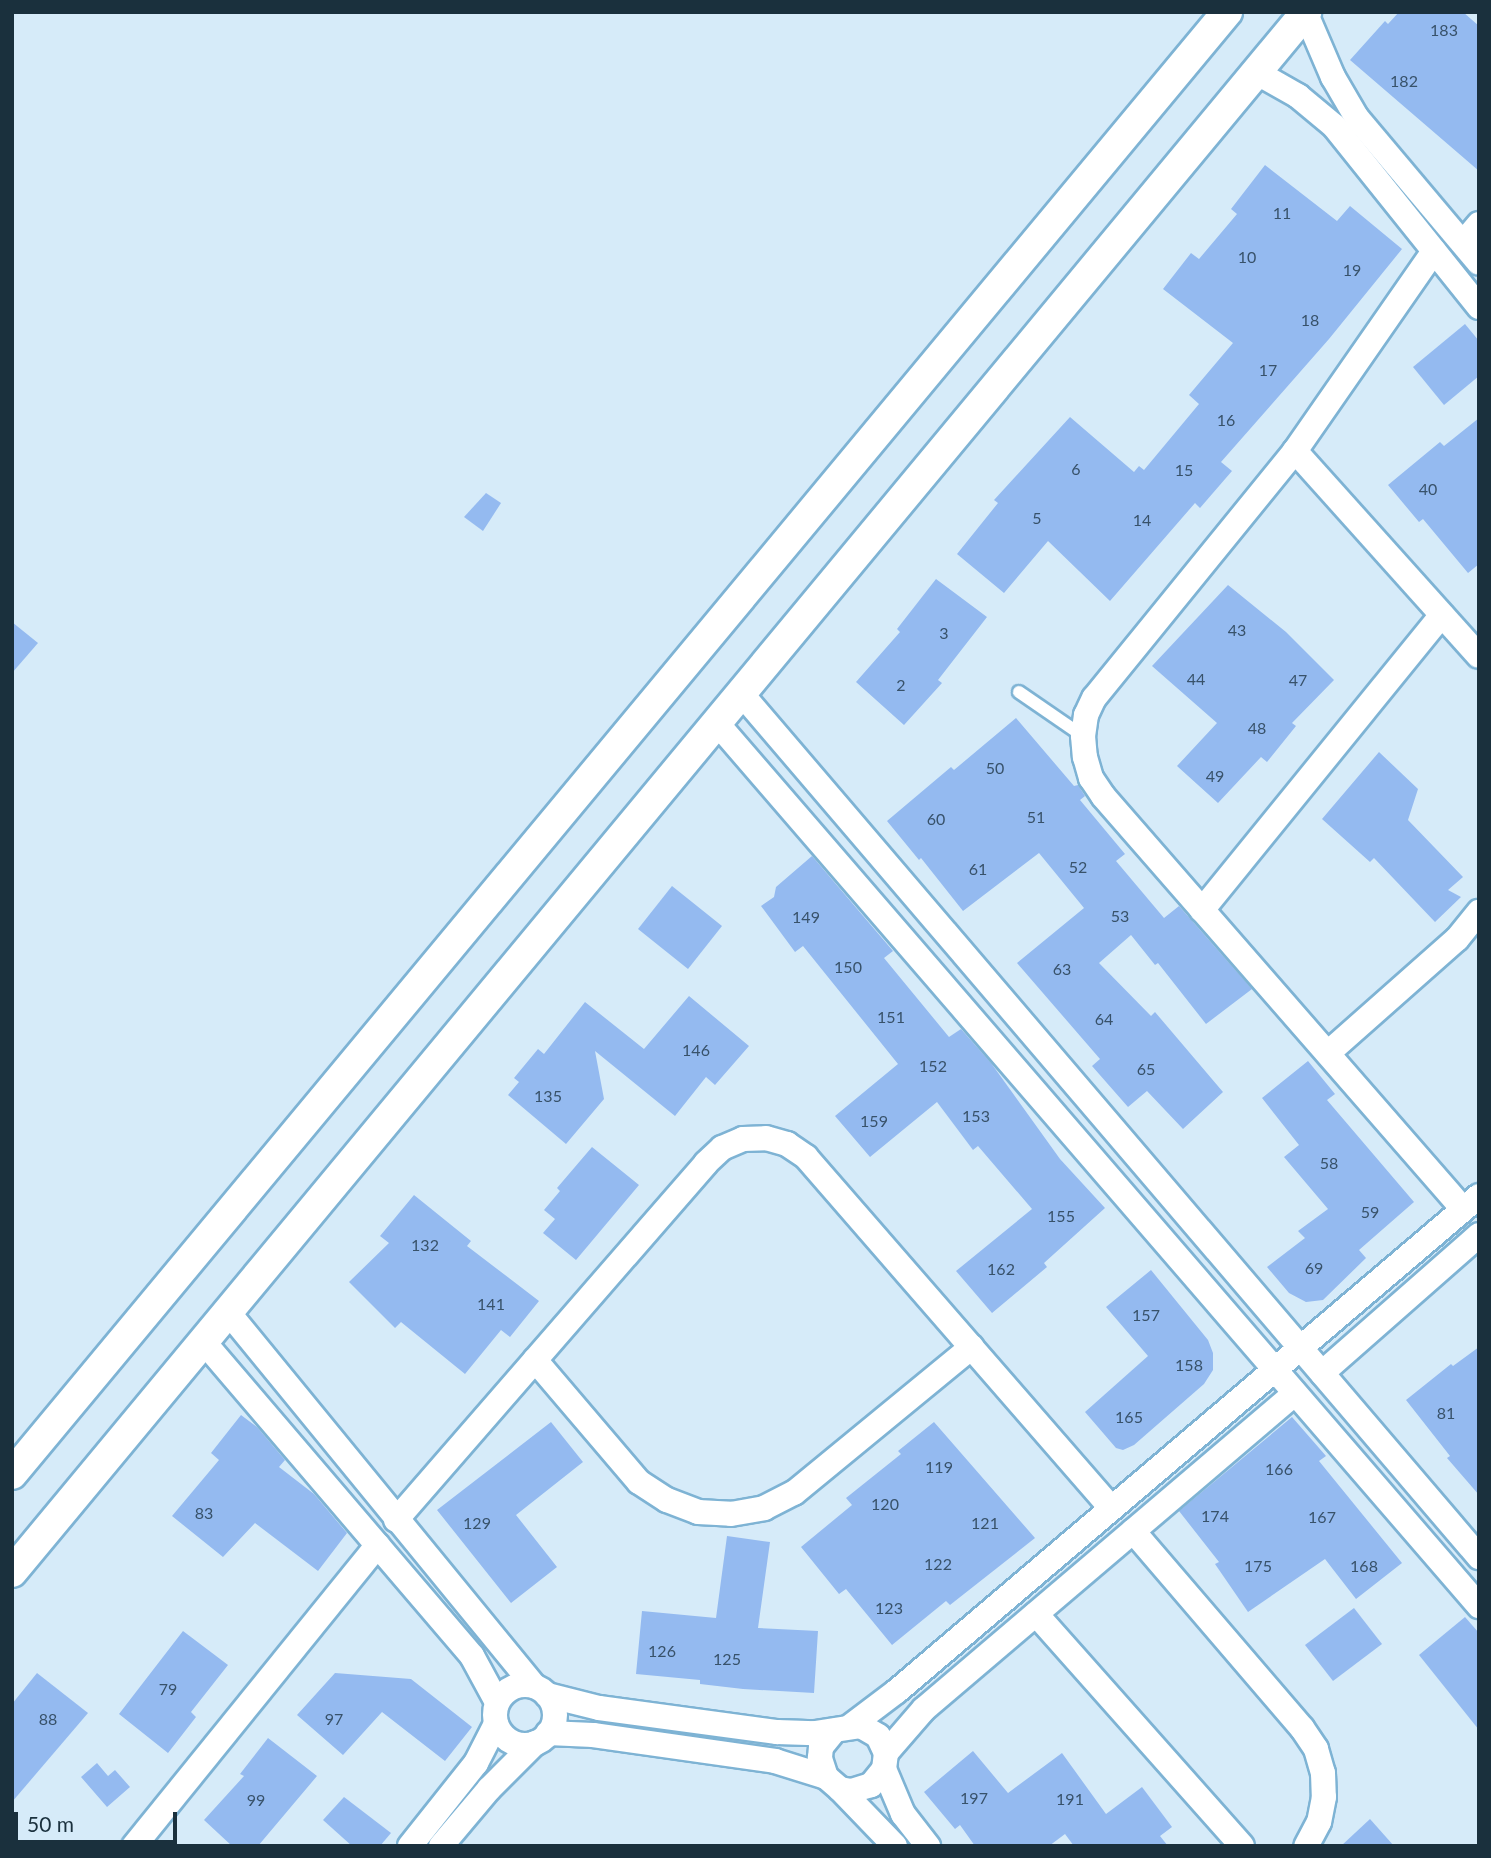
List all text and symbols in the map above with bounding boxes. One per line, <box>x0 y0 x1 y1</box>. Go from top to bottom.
house number: 183 <box>1430 20 1458 40</box>
house number: 182 <box>1390 71 1418 91</box>
house number: 11 <box>1273 203 1291 223</box>
house number: 10 <box>1238 247 1256 267</box>
house number: 19 <box>1343 260 1361 280</box>
house number: 18 <box>1301 310 1319 330</box>
house number: 17 <box>1259 360 1277 380</box>
house number: 16 <box>1217 410 1235 430</box>
house number: 6 <box>1071 459 1081 479</box>
house number: 15 <box>1175 460 1193 480</box>
house number: 40 <box>1419 479 1437 499</box>
house number: 5 <box>1032 508 1042 528</box>
house number: 14 <box>1133 510 1151 530</box>
house number: 43 <box>1228 620 1246 640</box>
house number: 3 <box>939 623 949 643</box>
house number: 44 <box>1187 669 1205 689</box>
house number: 47 <box>1289 670 1307 690</box>
house number: 2 <box>896 675 906 695</box>
house number: 48 <box>1248 718 1266 738</box>
house number: 50 <box>986 758 1004 778</box>
house number: 49 <box>1206 766 1224 786</box>
house number: 51 <box>1027 807 1045 827</box>
house number: 60 <box>927 809 945 829</box>
house number: 52 <box>1069 857 1087 877</box>
house number: 61 <box>969 859 987 879</box>
house number: 53 <box>1111 906 1129 926</box>
house number: 149 <box>792 907 820 927</box>
house number: 150 <box>834 957 862 977</box>
house number: 63 <box>1053 959 1071 979</box>
house number: 151 <box>877 1007 905 1027</box>
house number: 64 <box>1095 1009 1113 1029</box>
house number: 146 <box>682 1040 710 1060</box>
house number: 152 <box>919 1056 947 1076</box>
house number: 65 <box>1137 1059 1155 1079</box>
house number: 135 <box>534 1086 562 1106</box>
house number: 153 <box>962 1106 990 1126</box>
house number: 159 <box>860 1111 888 1131</box>
house number: 58 <box>1320 1153 1338 1173</box>
house number: 59 <box>1361 1202 1379 1222</box>
house number: 155 <box>1047 1206 1075 1226</box>
house number: 132 <box>411 1235 439 1255</box>
house number: 69 <box>1305 1258 1323 1278</box>
house number: 162 <box>987 1259 1015 1279</box>
house number: 141 <box>477 1294 505 1314</box>
house number: 157 <box>1132 1305 1160 1325</box>
house number: 158 <box>1175 1355 1203 1375</box>
house number: 81 <box>1437 1403 1455 1423</box>
house number: 165 <box>1115 1407 1143 1427</box>
house number: 119 <box>925 1457 953 1477</box>
house number: 166 <box>1265 1459 1293 1479</box>
house number: 120 <box>871 1494 899 1514</box>
house number: 83 <box>195 1503 213 1523</box>
house number: 174 <box>1201 1506 1229 1526</box>
house number: 167 <box>1308 1507 1336 1527</box>
house number: 129 <box>463 1513 491 1533</box>
house number: 121 <box>971 1513 999 1533</box>
house number: 122 <box>924 1554 952 1574</box>
house number: 175 <box>1244 1556 1272 1576</box>
house number: 168 <box>1350 1556 1378 1576</box>
house number: 123 <box>875 1598 903 1618</box>
house number: 126 <box>648 1641 676 1661</box>
house number: 125 <box>713 1649 741 1669</box>
house number: 79 <box>159 1679 177 1699</box>
house number: 88 <box>39 1709 57 1729</box>
house number: 97 <box>325 1709 343 1729</box>
house number: 197 <box>960 1788 988 1808</box>
house number: 191 <box>1056 1789 1084 1809</box>
house number: 99 <box>247 1790 265 1810</box>
scale bar <box>18 1798 180 1842</box>
text: 50 m <box>27 1811 74 1836</box>

